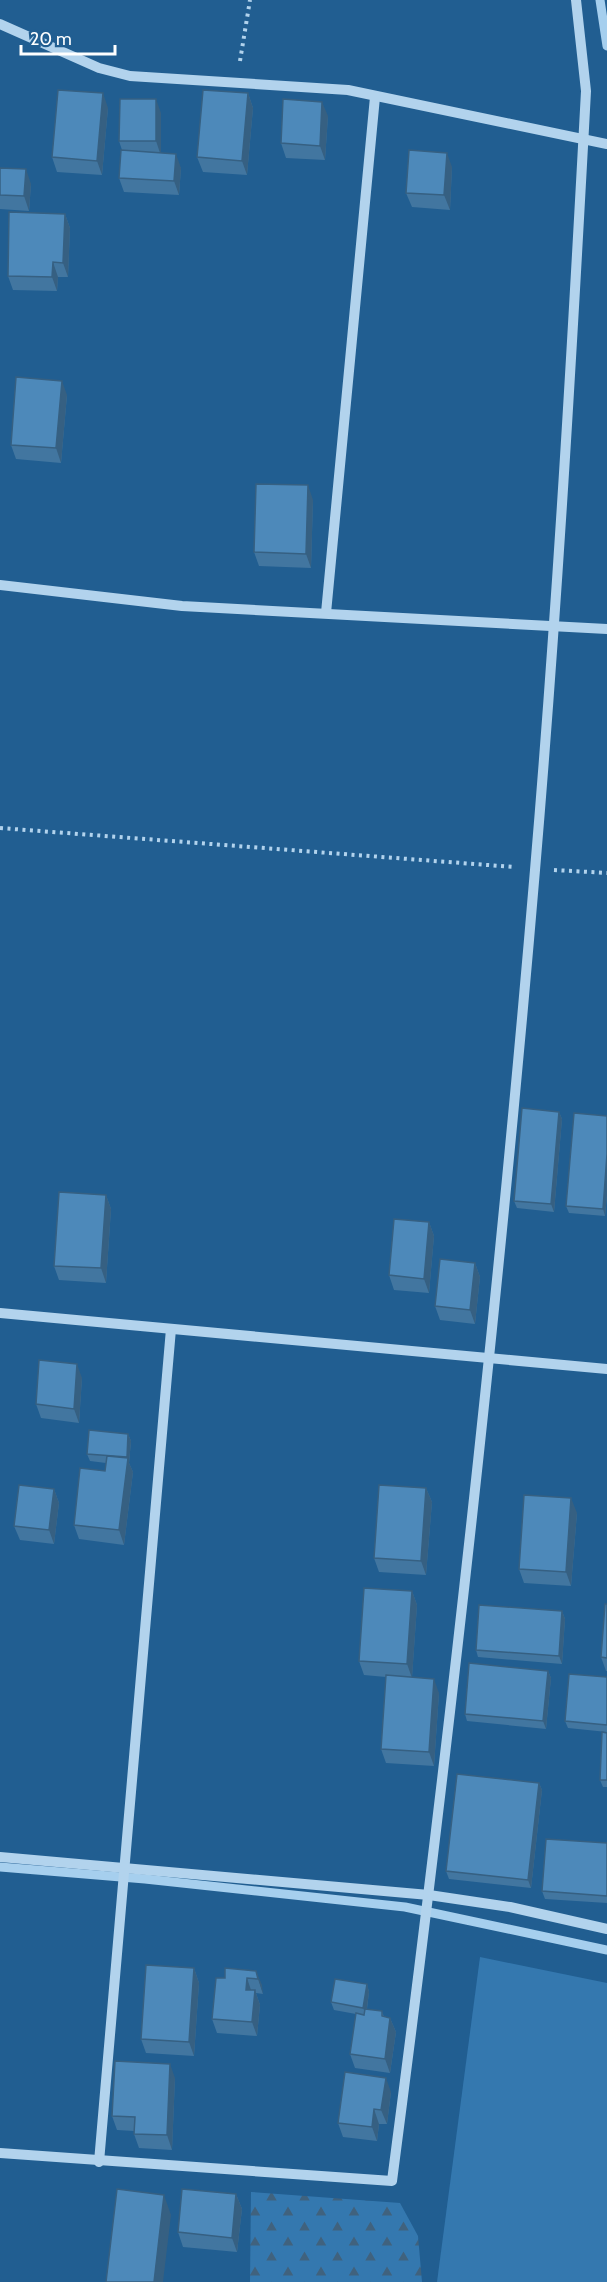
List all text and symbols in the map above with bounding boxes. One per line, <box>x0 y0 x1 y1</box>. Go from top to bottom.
scale bar <box>21 18 116 56</box>
text: 20 m <box>30 28 72 50</box>

